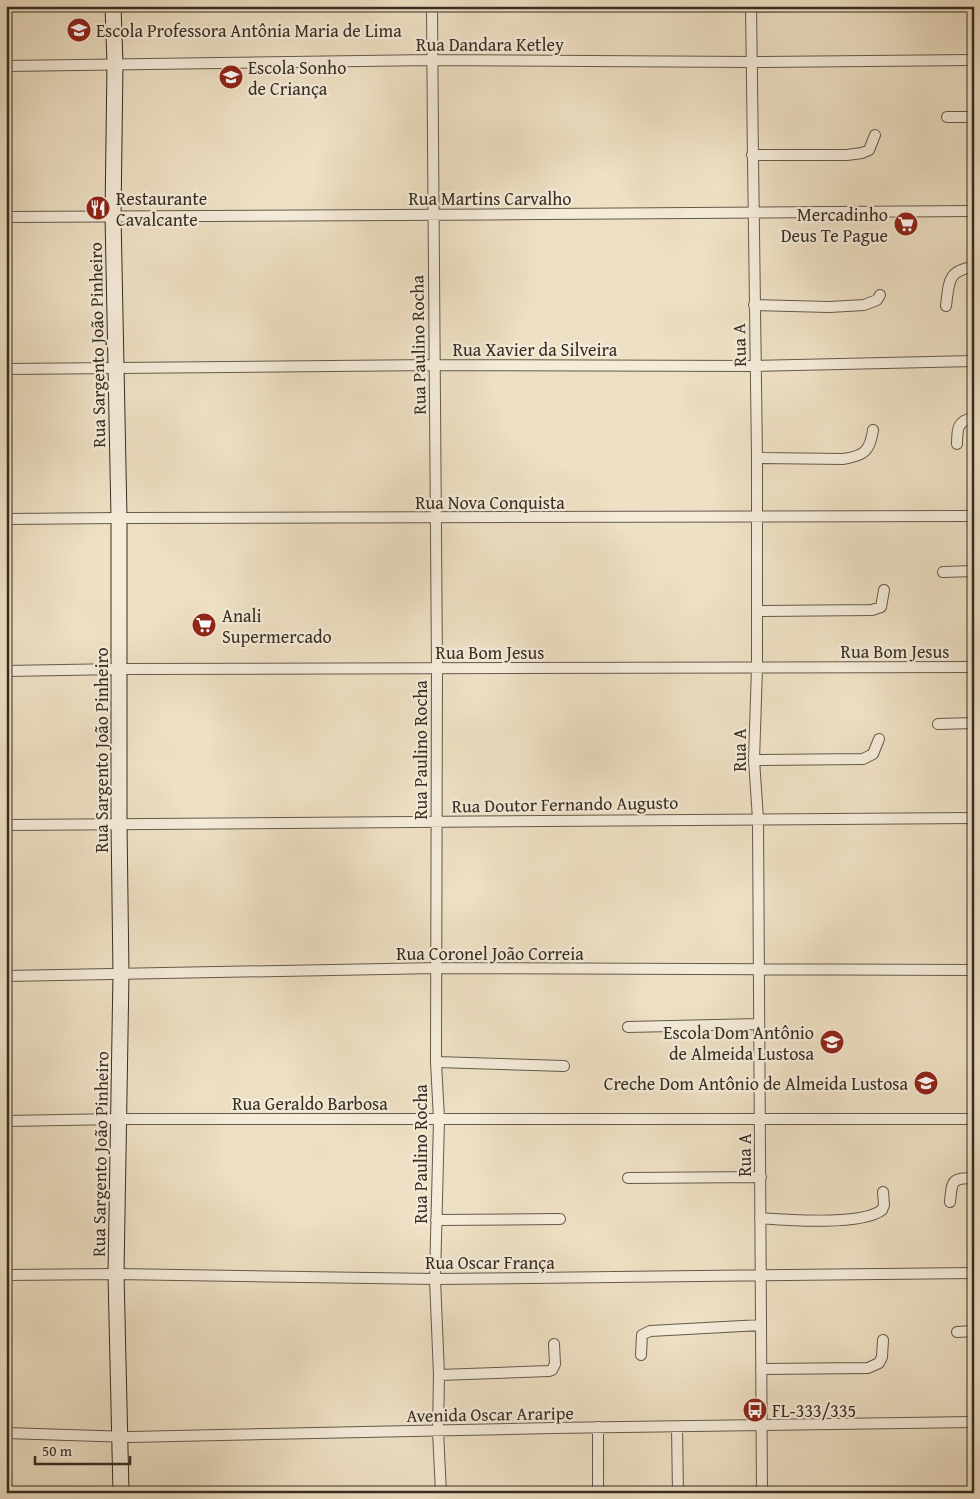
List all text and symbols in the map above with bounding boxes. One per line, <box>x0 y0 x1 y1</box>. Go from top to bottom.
school or university icon: Escola Professora Antônia Maria de Lima <box>66 17 92 43</box>
place label: Escola Professora Antônia Maria de Lima <box>96 17 402 44</box>
street label: Rua Dandara Ketley <box>416 31 564 58</box>
place label: Escola Sonho de Criança <box>248 54 346 102</box>
school or university icon: Escola Sonho de Criança <box>218 64 244 90</box>
place label: Restaurante Cavalcante <box>116 185 207 233</box>
street label: Rua Martins Carvalho <box>408 185 572 212</box>
restaurant icon: Restaurante Cavalcante <box>85 195 111 221</box>
place label: Mercadinho Deus Te Pague <box>781 201 888 249</box>
supermarket icon: Mercadinho Deus Te Pague <box>893 211 919 237</box>
street label: Rua Sargento João Pinheiro <box>82 242 112 448</box>
street label: Rua Paulino Rocha <box>403 274 433 415</box>
street label: Rua A <box>725 323 753 367</box>
street label: Rua Xavier da Silveira <box>453 336 618 363</box>
street label: Rua Nova Conquista <box>415 489 565 516</box>
place label: Anali Supermercado <box>222 602 332 650</box>
supermarket icon: Anali Supermercado <box>191 612 217 638</box>
street label: Rua Bom Jesus <box>841 638 949 665</box>
street label: Rua Bom Jesus <box>436 639 544 666</box>
street label: Rua Sargento João Pinheiro <box>88 647 115 853</box>
street label: Rua Paulino Rocha <box>407 680 434 820</box>
street label: Rua A <box>726 728 753 772</box>
street label: Rua Doutor Fernando Augusto <box>451 789 679 819</box>
street label: Rua Coronel João Correia <box>396 940 584 967</box>
place label: Escola Dom Antônio de Almeida Lustosa <box>663 1019 814 1067</box>
school or university icon: Escola Dom Antônio de Almeida Lustosa <box>819 1029 845 1055</box>
street label: Rua Sargento João Pinheiro <box>85 1051 115 1257</box>
place label: Creche Dom Antônio de Almeida Lustosa <box>604 1070 908 1097</box>
school or university icon: Creche Dom Antônio de Almeida Lustosa <box>913 1070 939 1096</box>
street label: Rua Paulino Rocha <box>407 1084 434 1224</box>
street label: Rua Geraldo Barbosa <box>232 1090 388 1117</box>
street label: Rua A <box>731 1133 758 1177</box>
street label: Rua Oscar França <box>425 1249 555 1276</box>
bus stop icon: FL-333/335 <box>742 1397 768 1423</box>
place label: FL-333/335 <box>772 1397 856 1424</box>
street label: Avenida Oscar Araripe <box>406 1399 574 1429</box>
scale bar <box>35 1434 130 1466</box>
text: 50 m <box>42 1440 73 1461</box>

